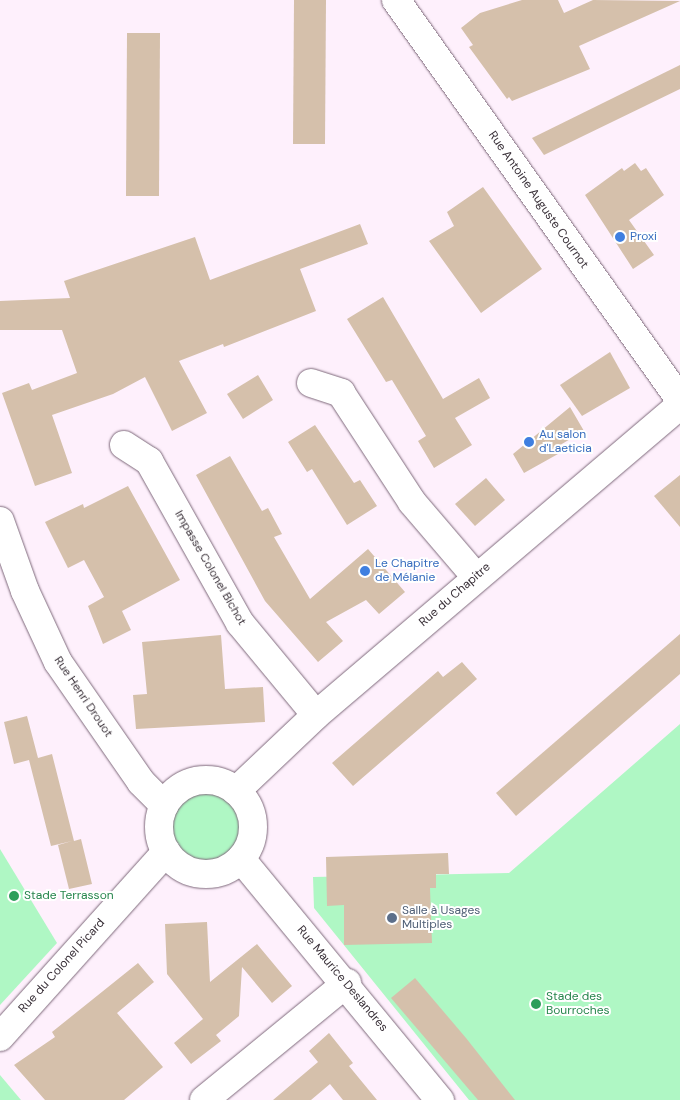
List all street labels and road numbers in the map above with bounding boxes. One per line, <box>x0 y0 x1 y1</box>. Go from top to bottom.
street label: Rue Antoine Auguste Cournot <box>485 129 591 271</box>
street label: Impasse Colonel Bichot <box>171 508 249 628</box>
street label: Rue du Chapitre <box>416 560 494 630</box>
street label: Rue Henri Drouot <box>51 654 115 740</box>
street label: Rue du Colonel Picard <box>16 916 108 1016</box>
street label: Rue Maurice Deslandres <box>294 923 390 1035</box>

